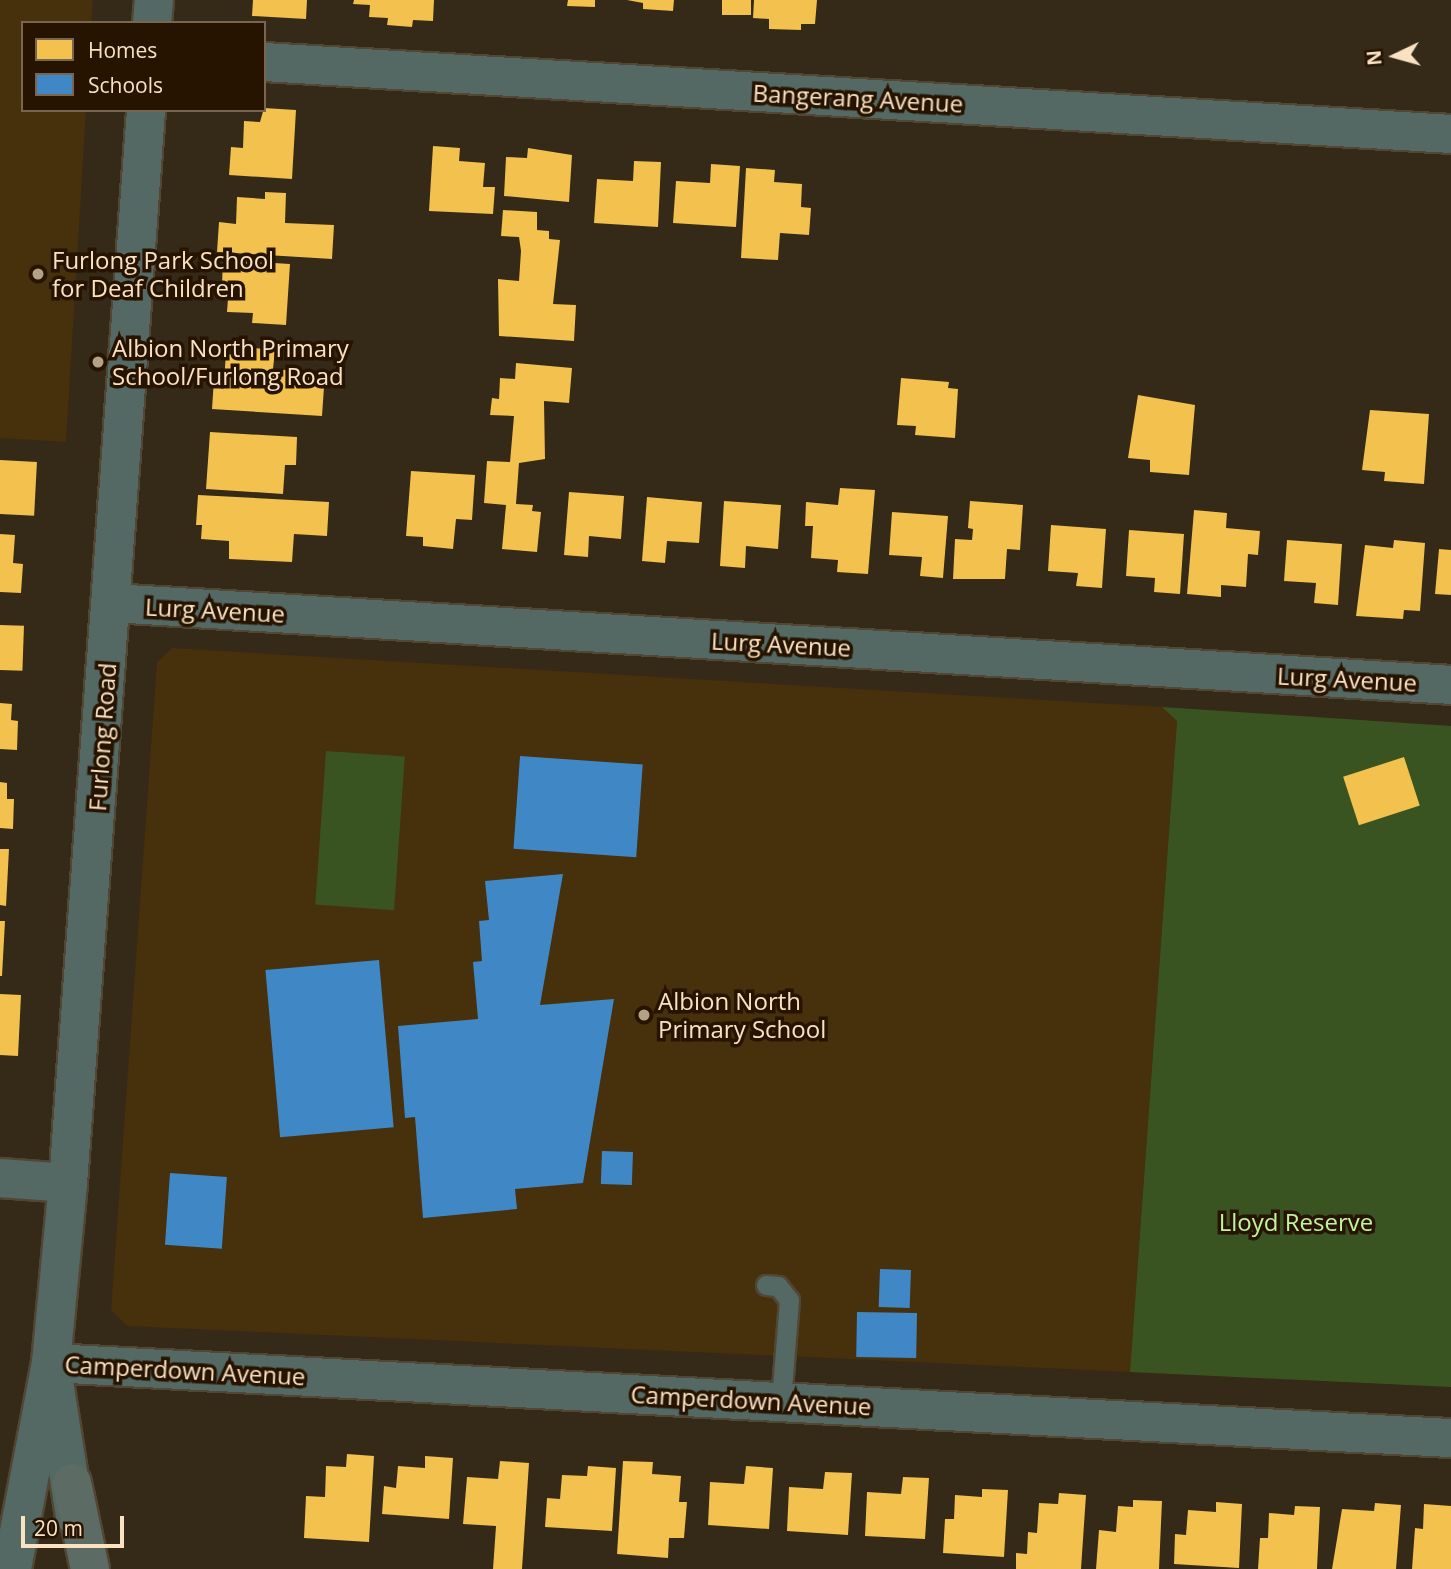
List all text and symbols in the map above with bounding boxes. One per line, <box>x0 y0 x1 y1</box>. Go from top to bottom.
legend <box>21 21 266 112</box>
north arrow <box>1360 21 1430 91</box>
text: Homes <box>88 36 157 64</box>
text: N <box>1360 49 1388 67</box>
text: Schools <box>88 71 163 99</box>
street label: Bangerang Avenue <box>752 78 964 118</box>
place label: Furlong Park School for Deaf Children <box>52 246 274 302</box>
marker: Furlong Park School for Deaf Children <box>30 266 46 282</box>
place label: Albion North Primary School/Furlong Road <box>112 334 349 390</box>
marker: Albion North Primary School/Furlong Road <box>90 354 106 370</box>
street label: Lurg Avenue <box>144 592 286 628</box>
street label: Lurg Avenue <box>710 626 852 662</box>
street label: Lurg Avenue <box>1276 661 1418 697</box>
street label: Furlong Road <box>82 662 122 812</box>
place label: Albion North Primary School <box>658 987 826 1043</box>
marker: Albion North Primary School <box>636 1007 652 1023</box>
park label: Lloyd Reserve <box>1219 1208 1373 1236</box>
street label: Camperdown Avenue <box>64 1349 306 1391</box>
street label: Camperdown Avenue <box>630 1379 872 1421</box>
scale bar <box>24 1502 128 1546</box>
text: 20 m <box>34 1514 83 1542</box>

